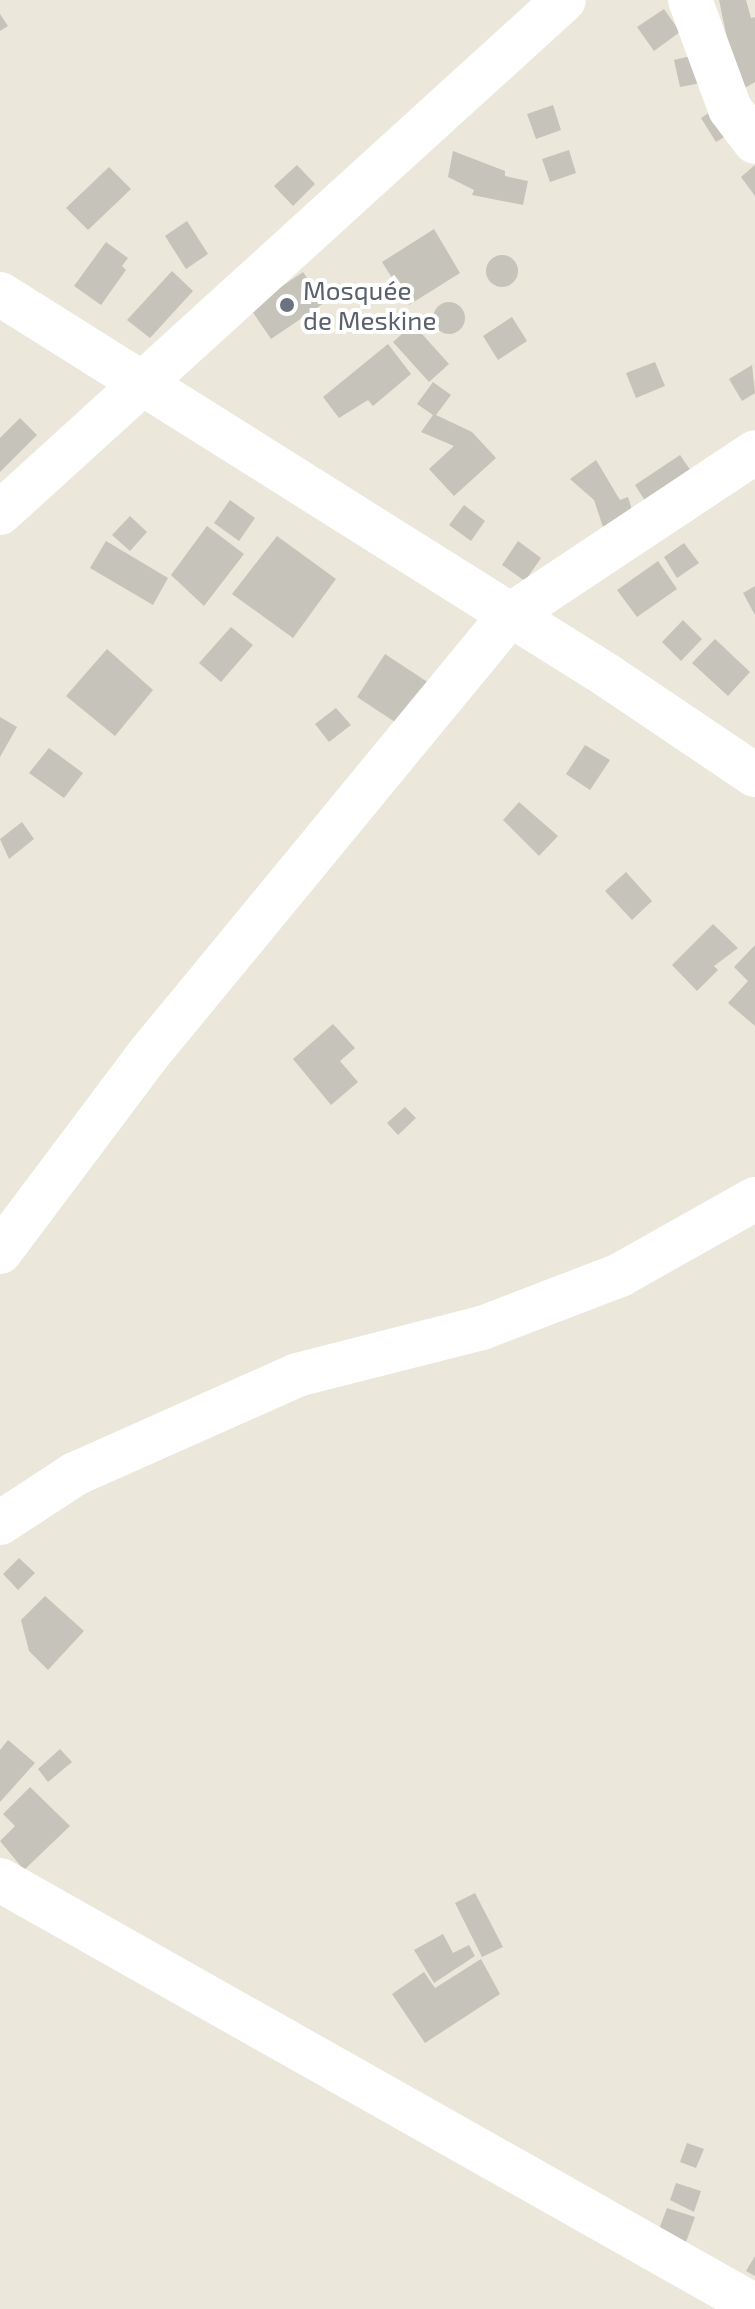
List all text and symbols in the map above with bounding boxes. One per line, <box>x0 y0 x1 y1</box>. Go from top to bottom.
place label: Mosquée de Meskine <box>303 274 436 336</box>
marker: Mosquée de Meskine <box>278 296 296 314</box>

